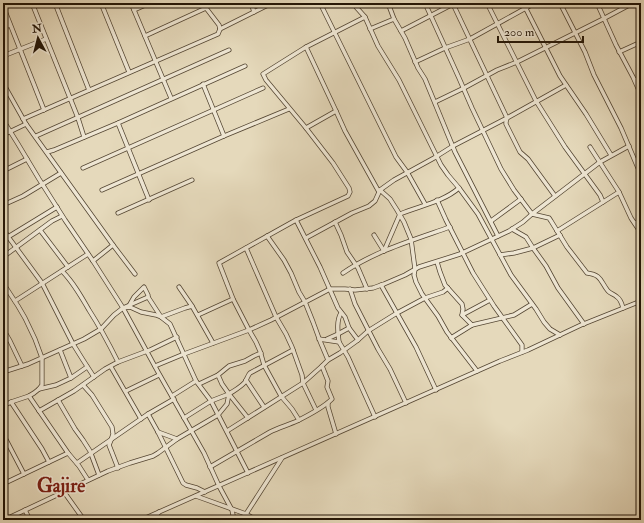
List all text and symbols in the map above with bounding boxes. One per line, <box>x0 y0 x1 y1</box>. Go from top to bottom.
north arrow <box>18 18 58 58</box>
scale bar <box>498 18 583 44</box>
text: N <box>30 21 44 36</box>
text: 200 m <box>504 25 535 40</box>
district label: Gajire <box>37 474 85 498</box>

